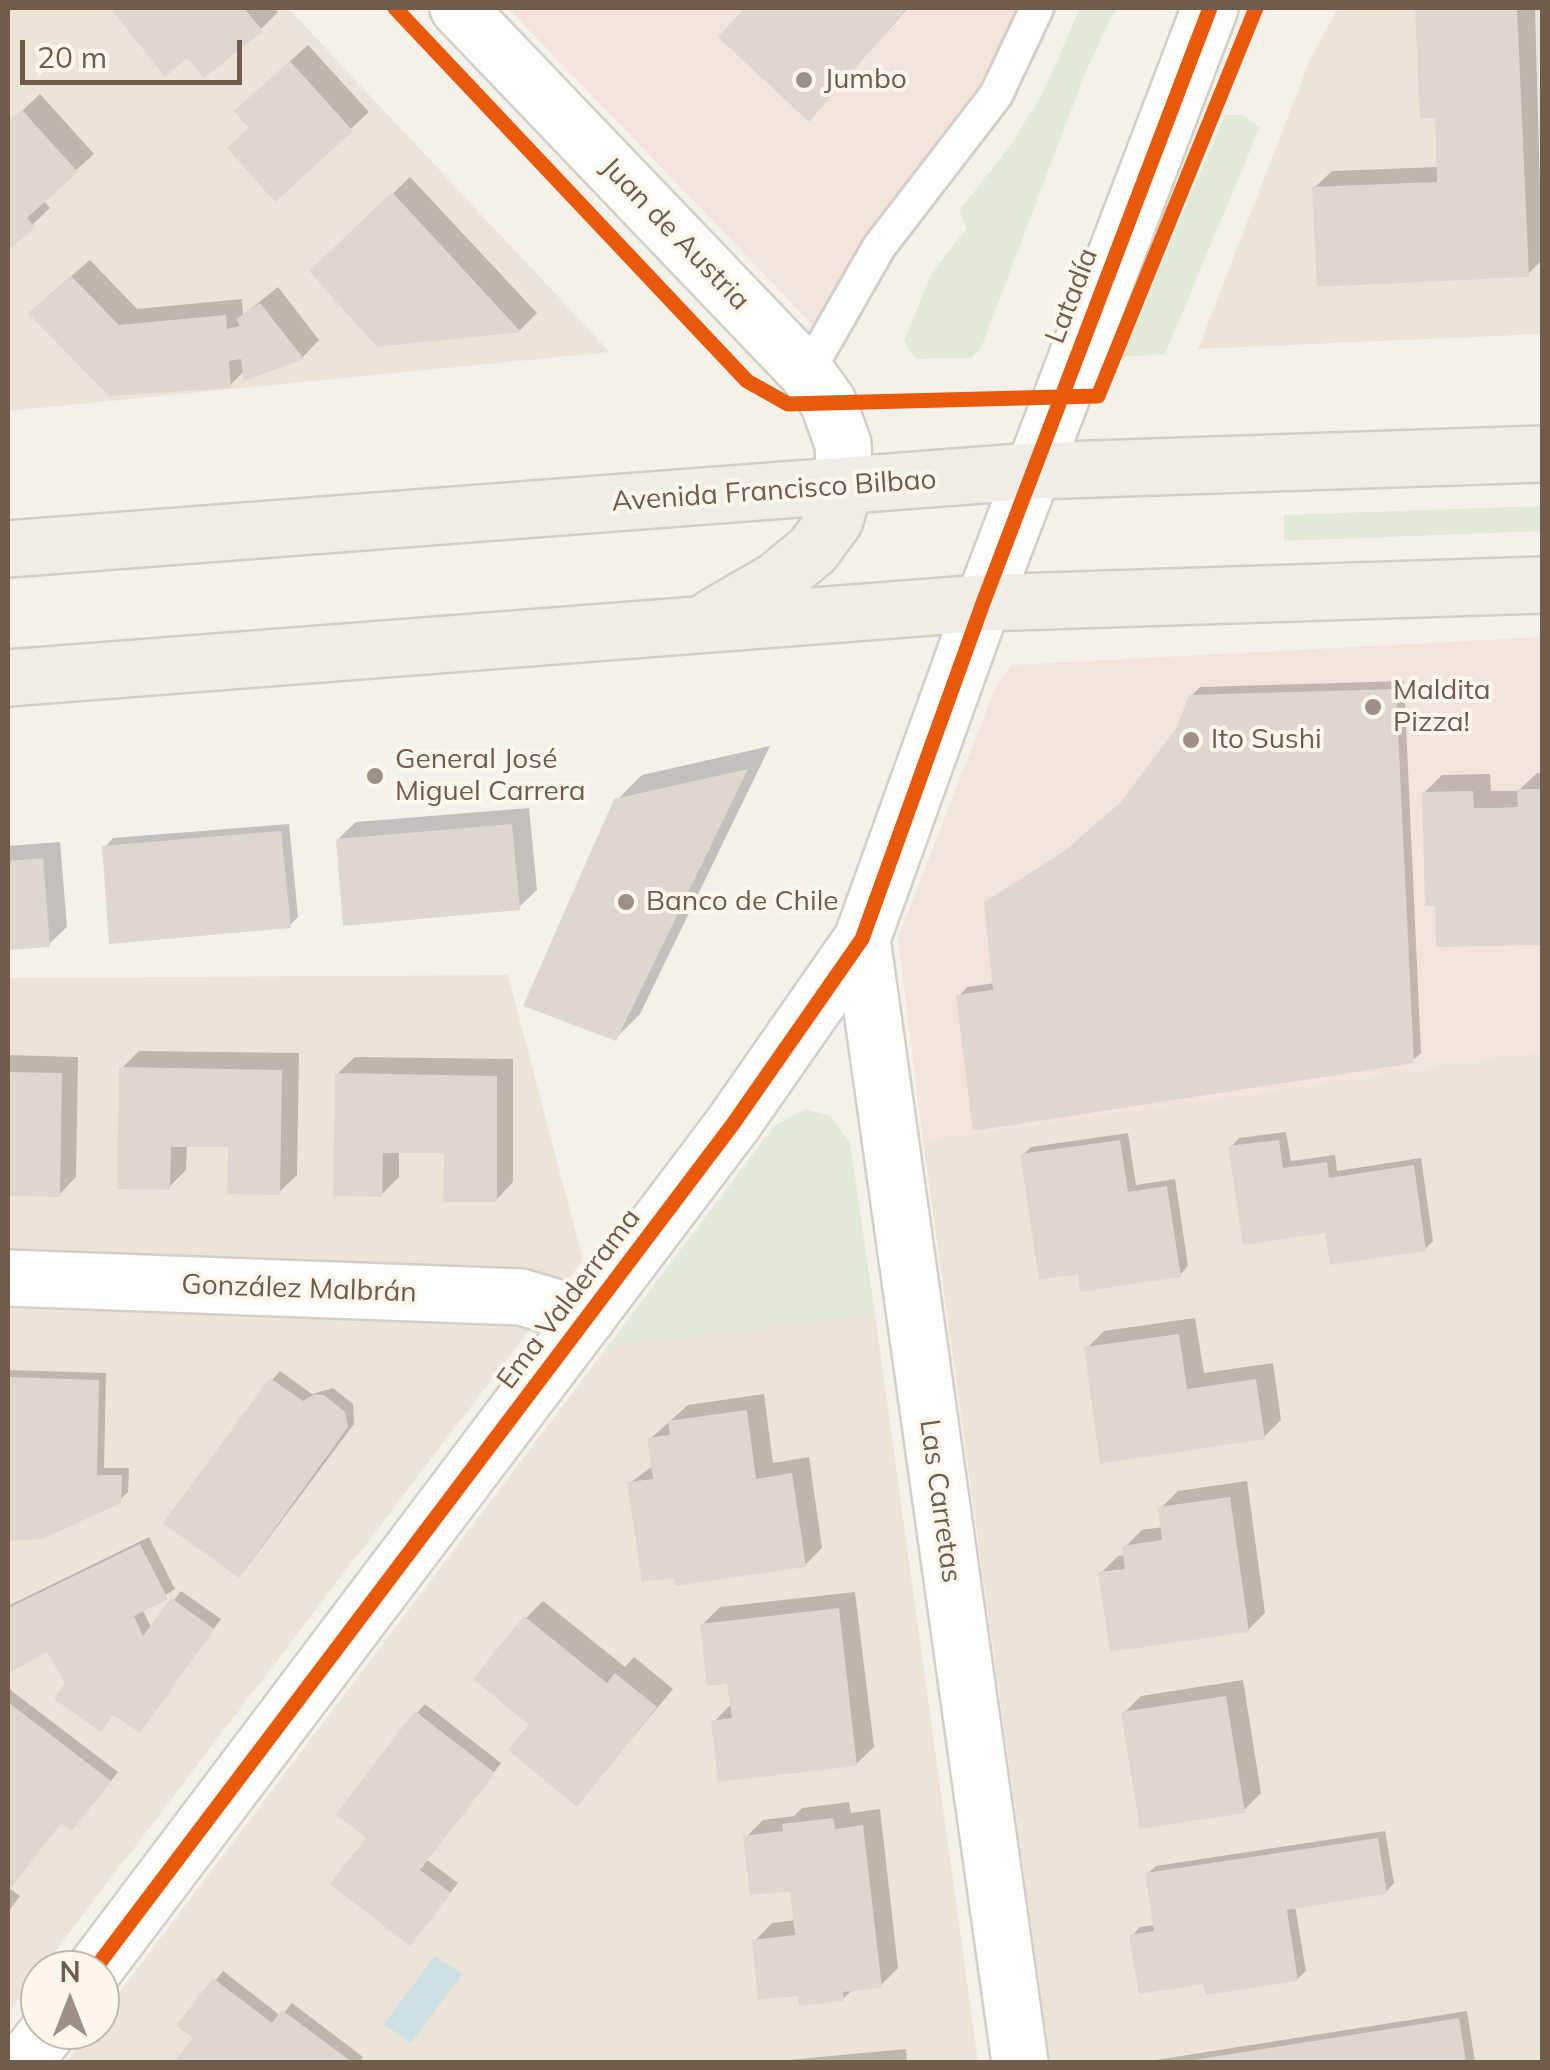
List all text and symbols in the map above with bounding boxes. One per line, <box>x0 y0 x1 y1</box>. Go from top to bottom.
scale bar <box>25 20 248 82</box>
text: 20 m <box>37 38 107 76</box>
place label: Jumbo <box>824 63 907 97</box>
marker: Jumbo <box>793 69 815 91</box>
street label: Juan de Austria <box>594 151 756 317</box>
street label: Latadía <box>1039 244 1105 348</box>
street label: Avenida Francisco Bilbao <box>610 463 938 519</box>
place label: Maldita Pizza! <box>1393 674 1491 740</box>
marker: Maldita Pizza! <box>1362 696 1384 718</box>
place label: Ito Sushi <box>1211 723 1322 757</box>
marker: Ito Sushi <box>1180 729 1202 751</box>
place label: General José Miguel Carrera <box>395 743 586 809</box>
marker: General José Miguel Carrera <box>364 765 386 787</box>
place label: Banco de Chile <box>646 885 839 919</box>
marker: Banco de Chile <box>615 891 637 913</box>
street label: Ema Valderrama <box>490 1202 648 1396</box>
street label: González Malbrán <box>181 1268 417 1310</box>
street label: Las Carretas <box>912 1417 968 1585</box>
north arrow <box>20 1950 120 2050</box>
text: N <box>59 1954 81 1989</box>

